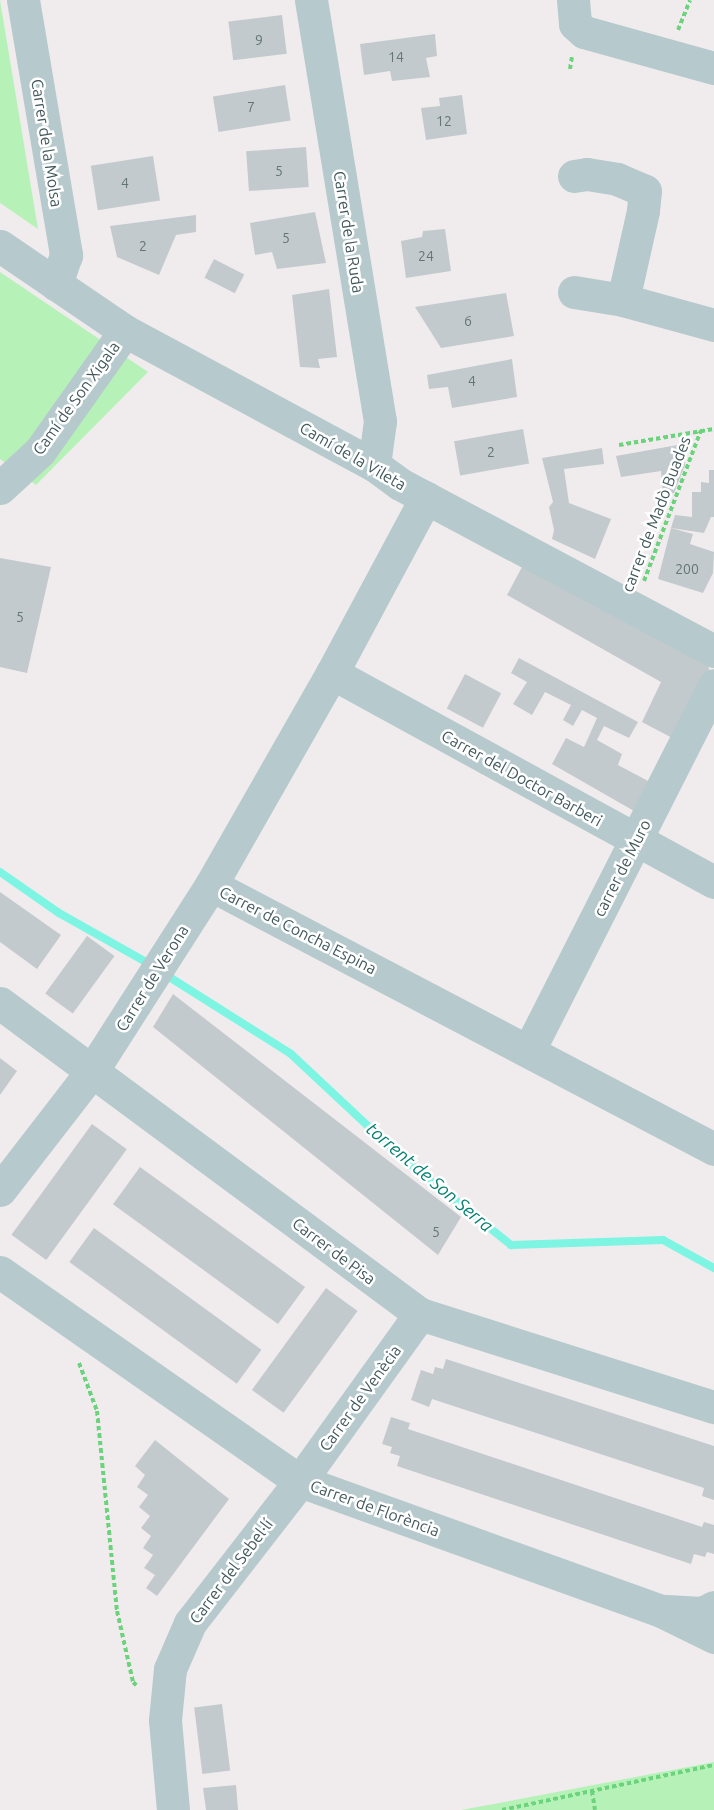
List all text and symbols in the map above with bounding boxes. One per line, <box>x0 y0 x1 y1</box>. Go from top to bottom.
house number: 9 <box>255 32 263 48</box>
house number: 14 <box>388 49 404 65</box>
street label: Carrer de la Molsa <box>27 78 67 208</box>
house number: 7 <box>247 99 255 115</box>
house number: 12 <box>436 113 452 129</box>
house number: 5 <box>275 163 283 179</box>
street label: Carrer de la Ruda <box>330 170 368 294</box>
house number: 4 <box>121 175 129 191</box>
house number: 5 <box>282 230 290 246</box>
house number: 2 <box>139 238 147 254</box>
house number: 24 <box>418 248 434 264</box>
house number: 6 <box>464 313 472 329</box>
street label: Camí de Son Xigala <box>28 338 124 458</box>
house number: 4 <box>468 373 476 389</box>
street label: Camí de la Vileta <box>296 418 410 494</box>
street label: carrer de Madò Buades <box>617 433 695 595</box>
house number: 2 <box>487 444 495 460</box>
house number: 200 <box>675 561 699 577</box>
house number: 5 <box>16 609 24 625</box>
street label: Carrer del Doctor Barberi <box>438 726 606 830</box>
street label: carrer de Muro <box>589 816 655 920</box>
street label: Carrer de Concha Espina <box>216 882 380 978</box>
street label: Carrer de Verona <box>112 921 192 1035</box>
water label: torrent de Son Serra <box>362 1118 498 1236</box>
street label: Carrer de Pisa <box>289 1213 379 1289</box>
house number: 5 <box>432 1224 440 1240</box>
street label: Carrer de Venècia <box>315 1341 405 1455</box>
street label: Carrer de Florència <box>308 1476 442 1540</box>
street label: Carrer del Sebel·lí <box>185 1515 277 1627</box>

